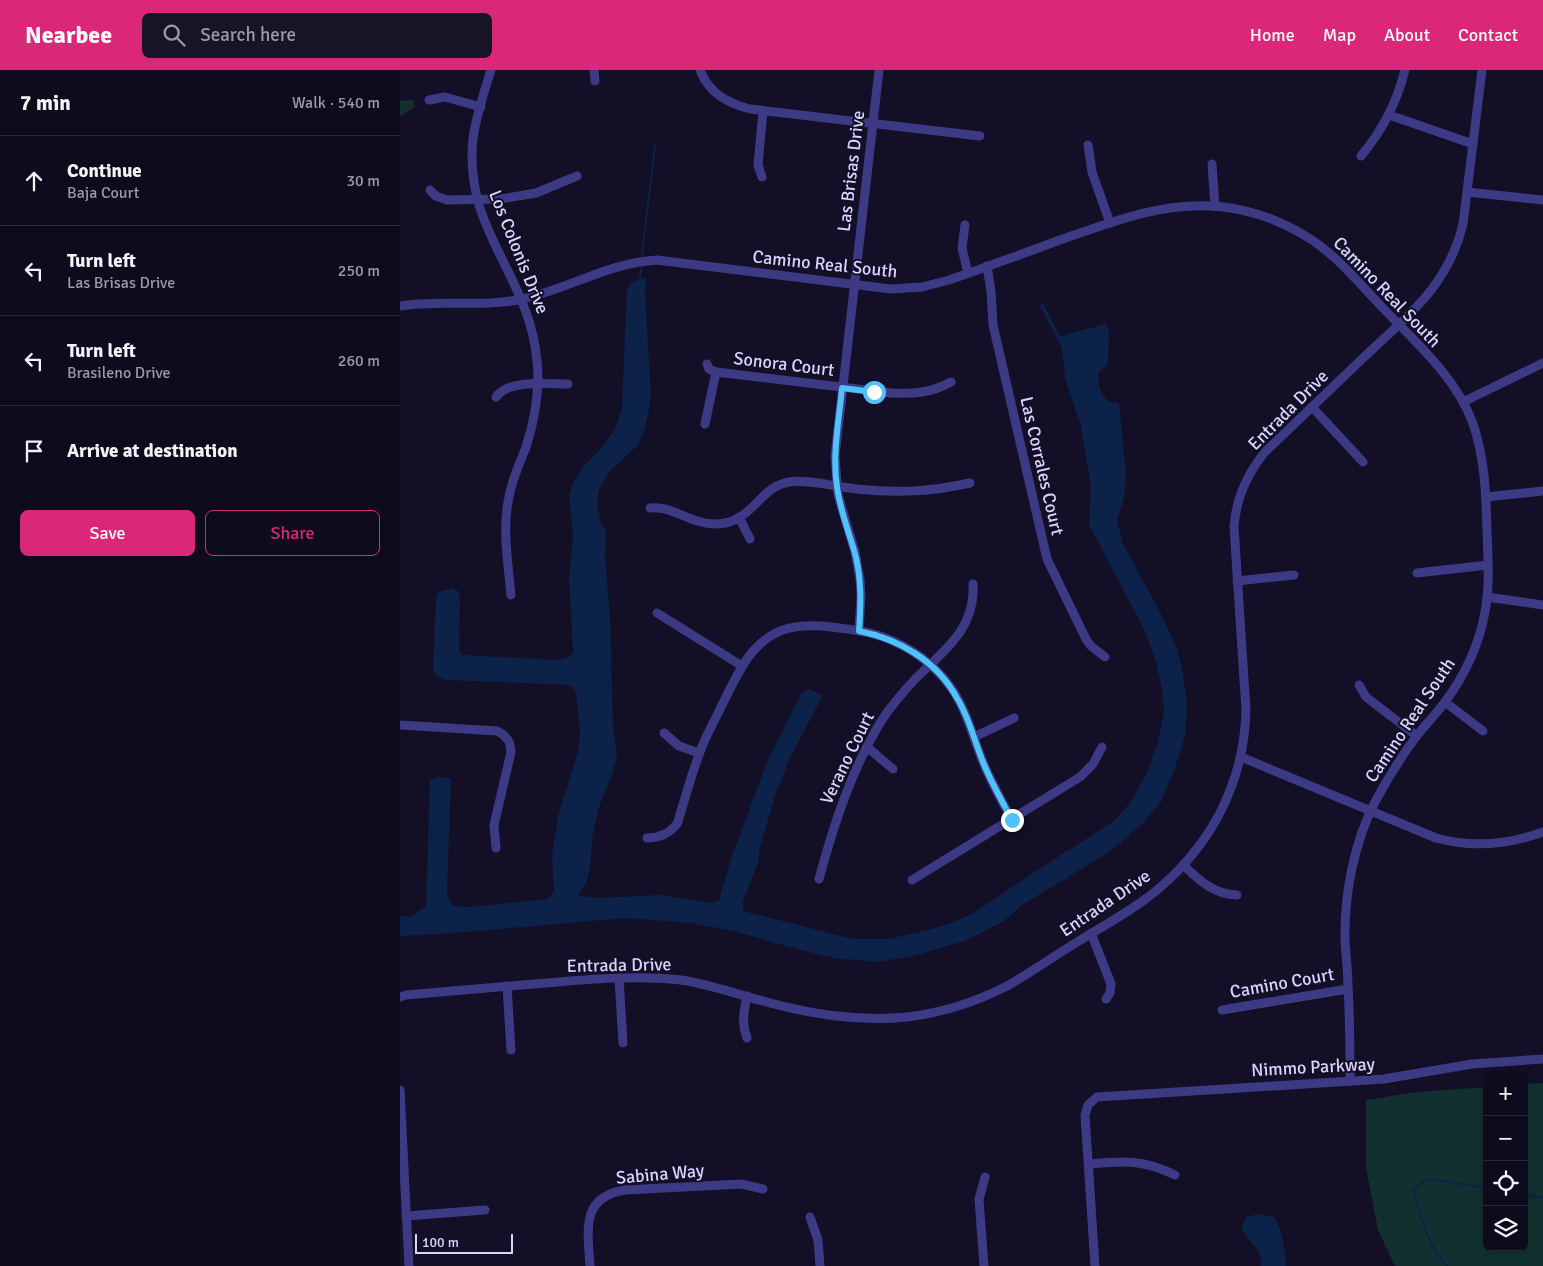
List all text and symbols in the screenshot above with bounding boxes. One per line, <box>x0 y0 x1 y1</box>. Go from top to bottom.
search box <box>142 13 492 58</box>
text: Nearbee <box>25 20 112 50</box>
icon: search <box>160 21 188 49</box>
text: Search here <box>200 23 296 47</box>
text: Home <box>1250 24 1295 46</box>
text: Map <box>1323 24 1356 46</box>
text: About <box>1384 24 1430 46</box>
text: Contact <box>1458 24 1518 46</box>
text: 7 min <box>20 90 71 116</box>
text: Walk · 540 m <box>292 93 380 113</box>
street label: Las Brisas Drive <box>833 109 869 233</box>
text: Continue <box>67 159 142 183</box>
icon: ahead <box>20 167 48 195</box>
text: 30 m <box>346 171 380 191</box>
text: Baja Court <box>67 183 139 203</box>
street label: Los Colonis Drive <box>484 187 554 317</box>
street label: Camino Real South <box>1329 232 1445 352</box>
street label: Camino Real South <box>751 245 899 283</box>
text: Turn left <box>67 249 136 273</box>
icon: left <box>20 257 48 285</box>
text: 250 m <box>338 261 380 281</box>
text: Las Brisas Drive <box>67 273 175 293</box>
text: Turn left <box>67 339 136 363</box>
icon: left <box>20 347 48 375</box>
street label: Sonora Court <box>732 347 836 381</box>
text: 260 m <box>338 351 380 371</box>
text: Brasileno Drive <box>67 363 171 383</box>
street label: Entrada Drive <box>1243 365 1333 455</box>
route start <box>863 381 886 404</box>
street label: Las Corrales Court <box>1015 394 1069 538</box>
icon: arrive <box>20 437 48 465</box>
text: Arrive at destination <box>67 439 238 463</box>
button: Save <box>20 510 195 556</box>
button: Share <box>205 510 380 556</box>
street label: Camino Real South <box>1360 654 1460 786</box>
street label: Verano Court <box>815 708 879 808</box>
route end <box>1001 809 1024 832</box>
street label: Entrada Drive <box>1055 865 1155 941</box>
street label: Entrada Drive <box>566 953 672 977</box>
street label: Camino Court <box>1228 963 1336 1003</box>
street label: Nimmo Parkway <box>1251 1053 1376 1081</box>
map controls <box>1483 1071 1528 1251</box>
button: + <box>1483 1071 1528 1116</box>
button: − <box>1483 1116 1528 1161</box>
street label: Sabina Way <box>615 1159 706 1189</box>
button: locate <box>1483 1161 1528 1206</box>
button: layers <box>1483 1206 1528 1251</box>
scale bar <box>415 1231 512 1254</box>
text: 100 m <box>422 1234 459 1251</box>

